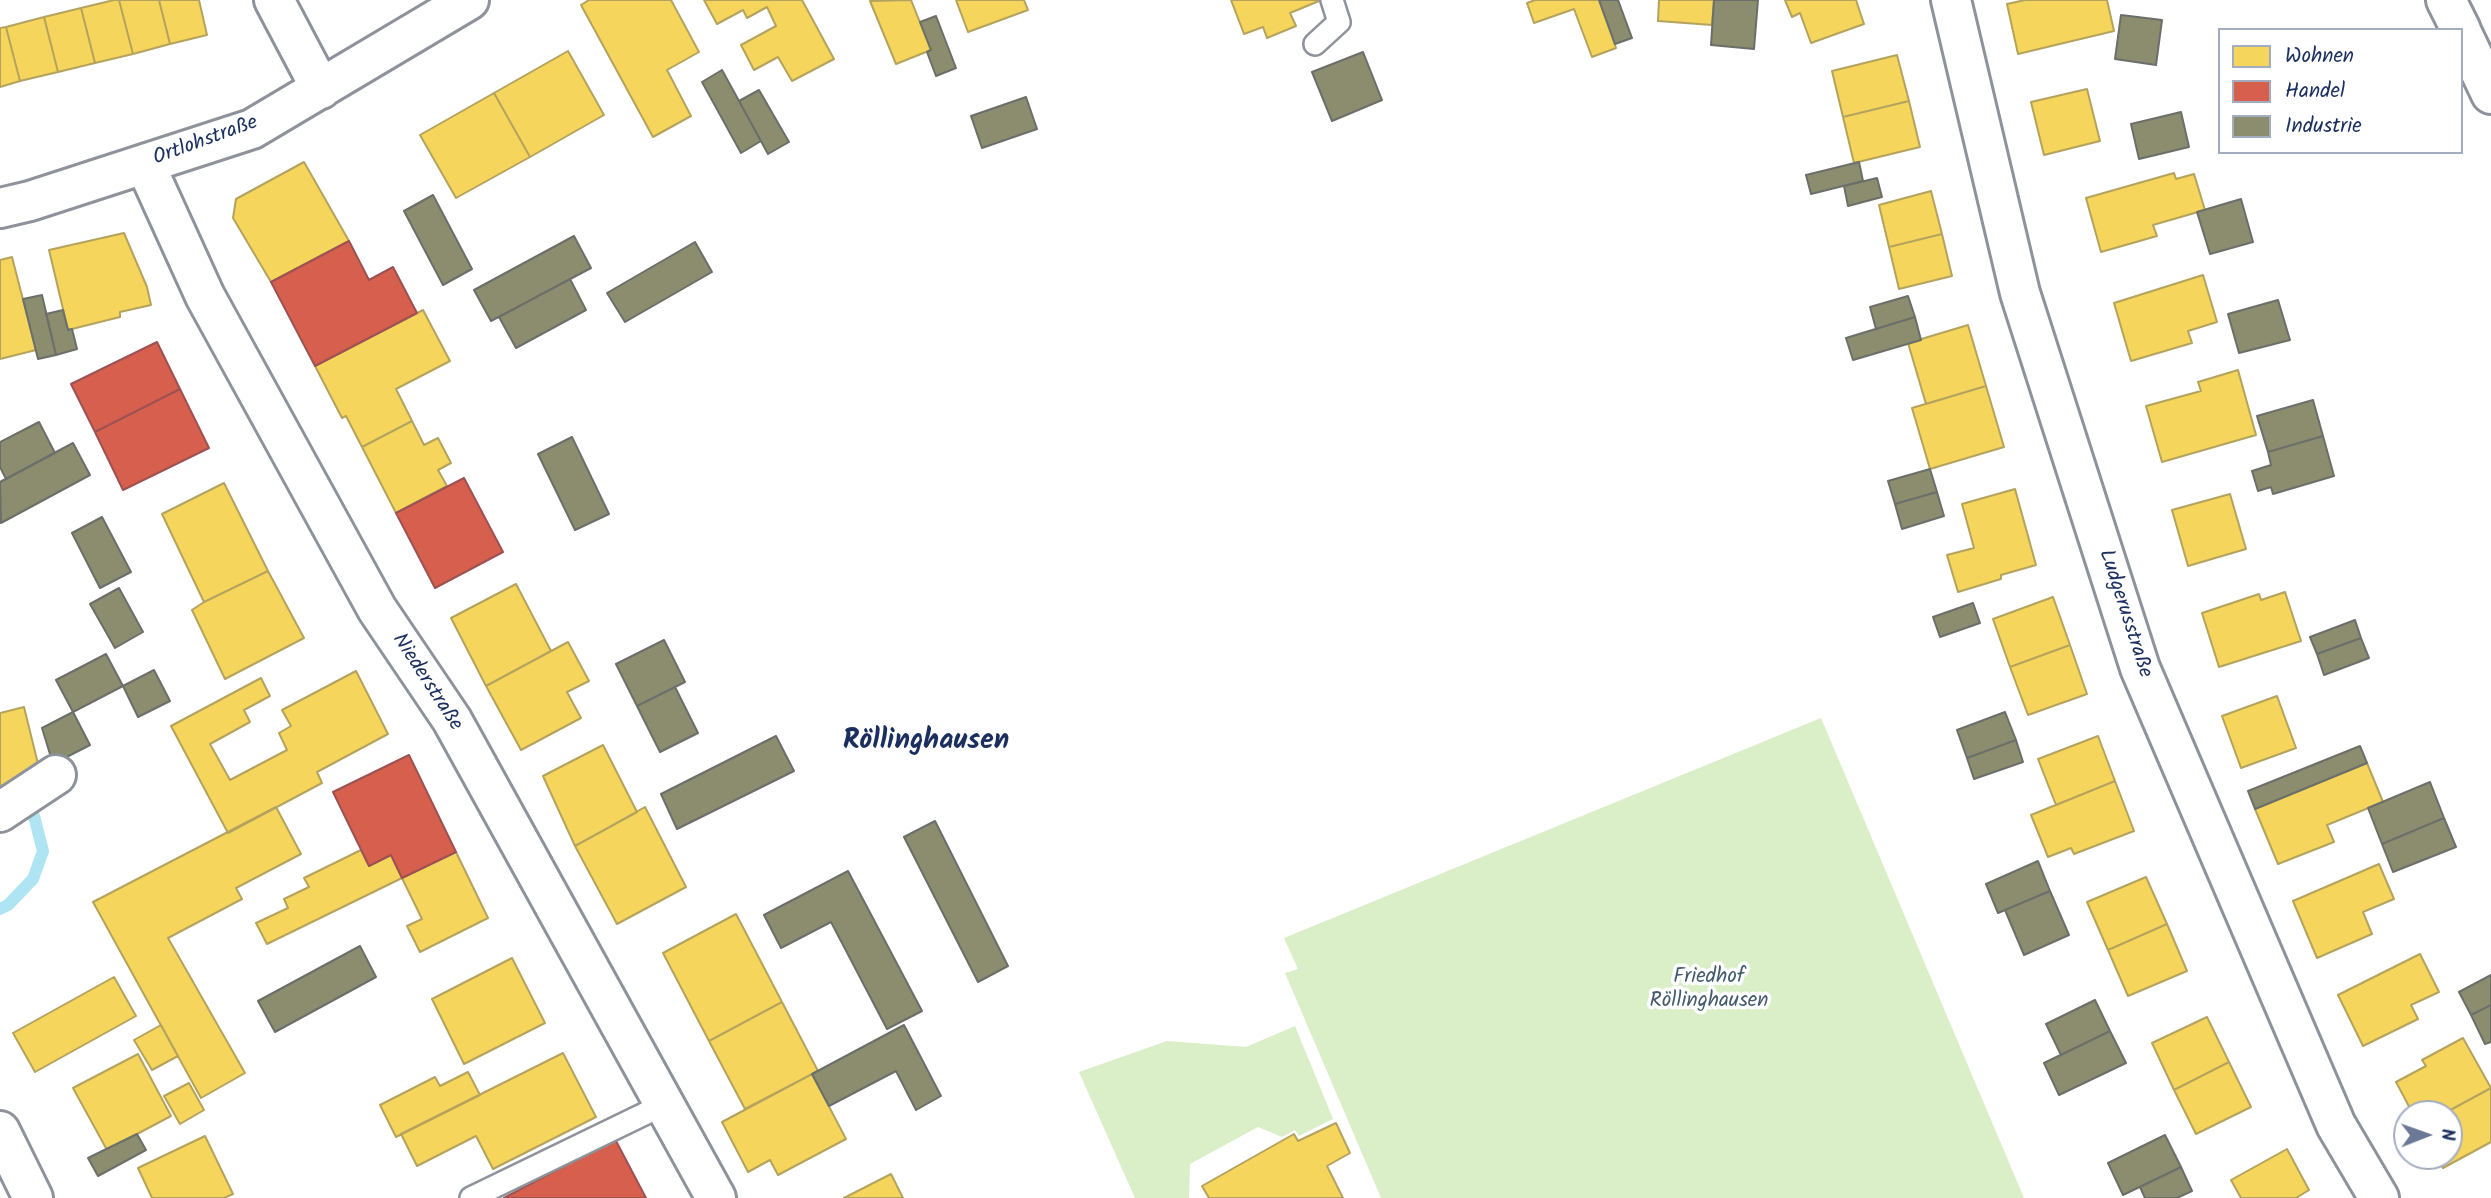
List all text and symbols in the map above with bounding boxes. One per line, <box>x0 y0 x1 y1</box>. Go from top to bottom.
legend <box>2218 28 2463 154</box>
text: Wohnen <box>2285 40 2354 73</box>
text: Handel <box>2285 75 2345 108</box>
text: Industrie <box>2285 110 2362 143</box>
street label: Ortlohstraße <box>150 111 262 173</box>
street label: Ludgerusstraße <box>2091 547 2157 681</box>
street label: Niederstraße <box>385 630 467 736</box>
district label: Röllinghausen <box>843 726 1009 760</box>
park label: Friedhof Röllinghausen <box>1649 965 1769 1015</box>
north arrow <box>2393 1100 2463 1170</box>
text: N <box>2432 1128 2462 1141</box>

